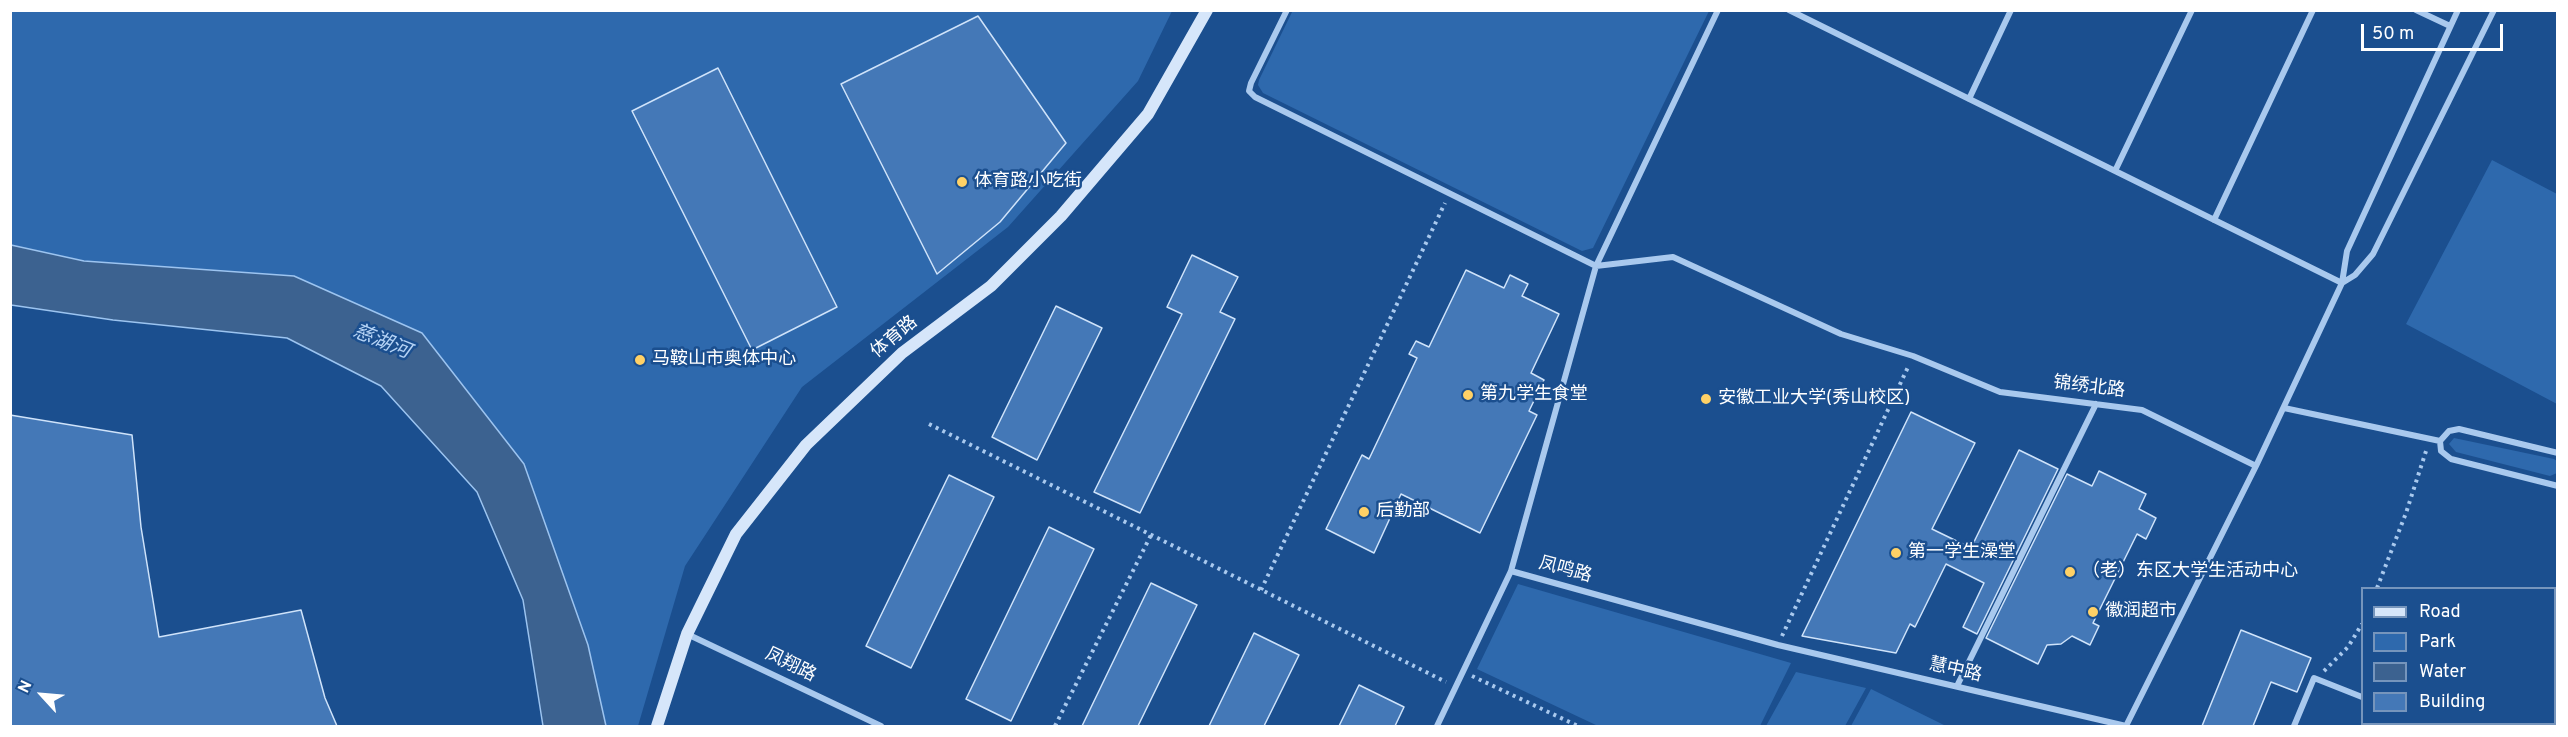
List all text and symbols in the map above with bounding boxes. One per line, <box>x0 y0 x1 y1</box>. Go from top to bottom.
scale bar <box>2364 12 2506 50</box>
text: 50 m <box>2372 23 2414 46</box>
place label: 体育路小吃街 <box>974 171 1082 193</box>
marker: 体育路小吃街 <box>955 175 969 189</box>
street label: 体育路 <box>867 312 923 364</box>
water label: 慈湖河 <box>349 321 413 365</box>
place label: 马鞍山市奥体中心 <box>652 349 796 371</box>
marker: 马鞍山市奥体中心 <box>633 353 647 367</box>
street label: 锦绣北路 <box>2052 373 2126 403</box>
place label: 第九学生食堂 <box>1480 384 1588 406</box>
marker: 第九学生食堂 <box>1461 388 1475 402</box>
place label: 安徽工业大学(秀山校区) <box>1718 388 1910 410</box>
marker: 安徽工业大学(秀山校区) <box>1699 392 1713 406</box>
place label: 后勤部 <box>1376 501 1430 523</box>
marker: 后勤部 <box>1357 505 1371 519</box>
place label: 第一学生澡堂 <box>1908 542 2016 564</box>
marker: 第一学生澡堂 <box>1889 546 1903 560</box>
street label: 凤鸣路 <box>1536 554 1594 588</box>
place label: （老）东区大学生活动中心 <box>2082 561 2298 583</box>
marker: （老）东区大学生活动中心 <box>2063 565 2077 579</box>
legend <box>2361 587 2556 725</box>
place label: 徽润超市 <box>2105 601 2177 623</box>
text: Road <box>2419 601 2461 624</box>
marker: 徽润超市 <box>2086 605 2100 619</box>
text: Park <box>2419 631 2456 654</box>
street label: 凤翔路 <box>761 644 819 688</box>
street label: 慧中路 <box>1926 654 1984 688</box>
text: Water <box>2419 661 2466 684</box>
north arrow <box>12 665 72 725</box>
text: N <box>14 678 37 697</box>
text: Building <box>2419 691 2485 714</box>

